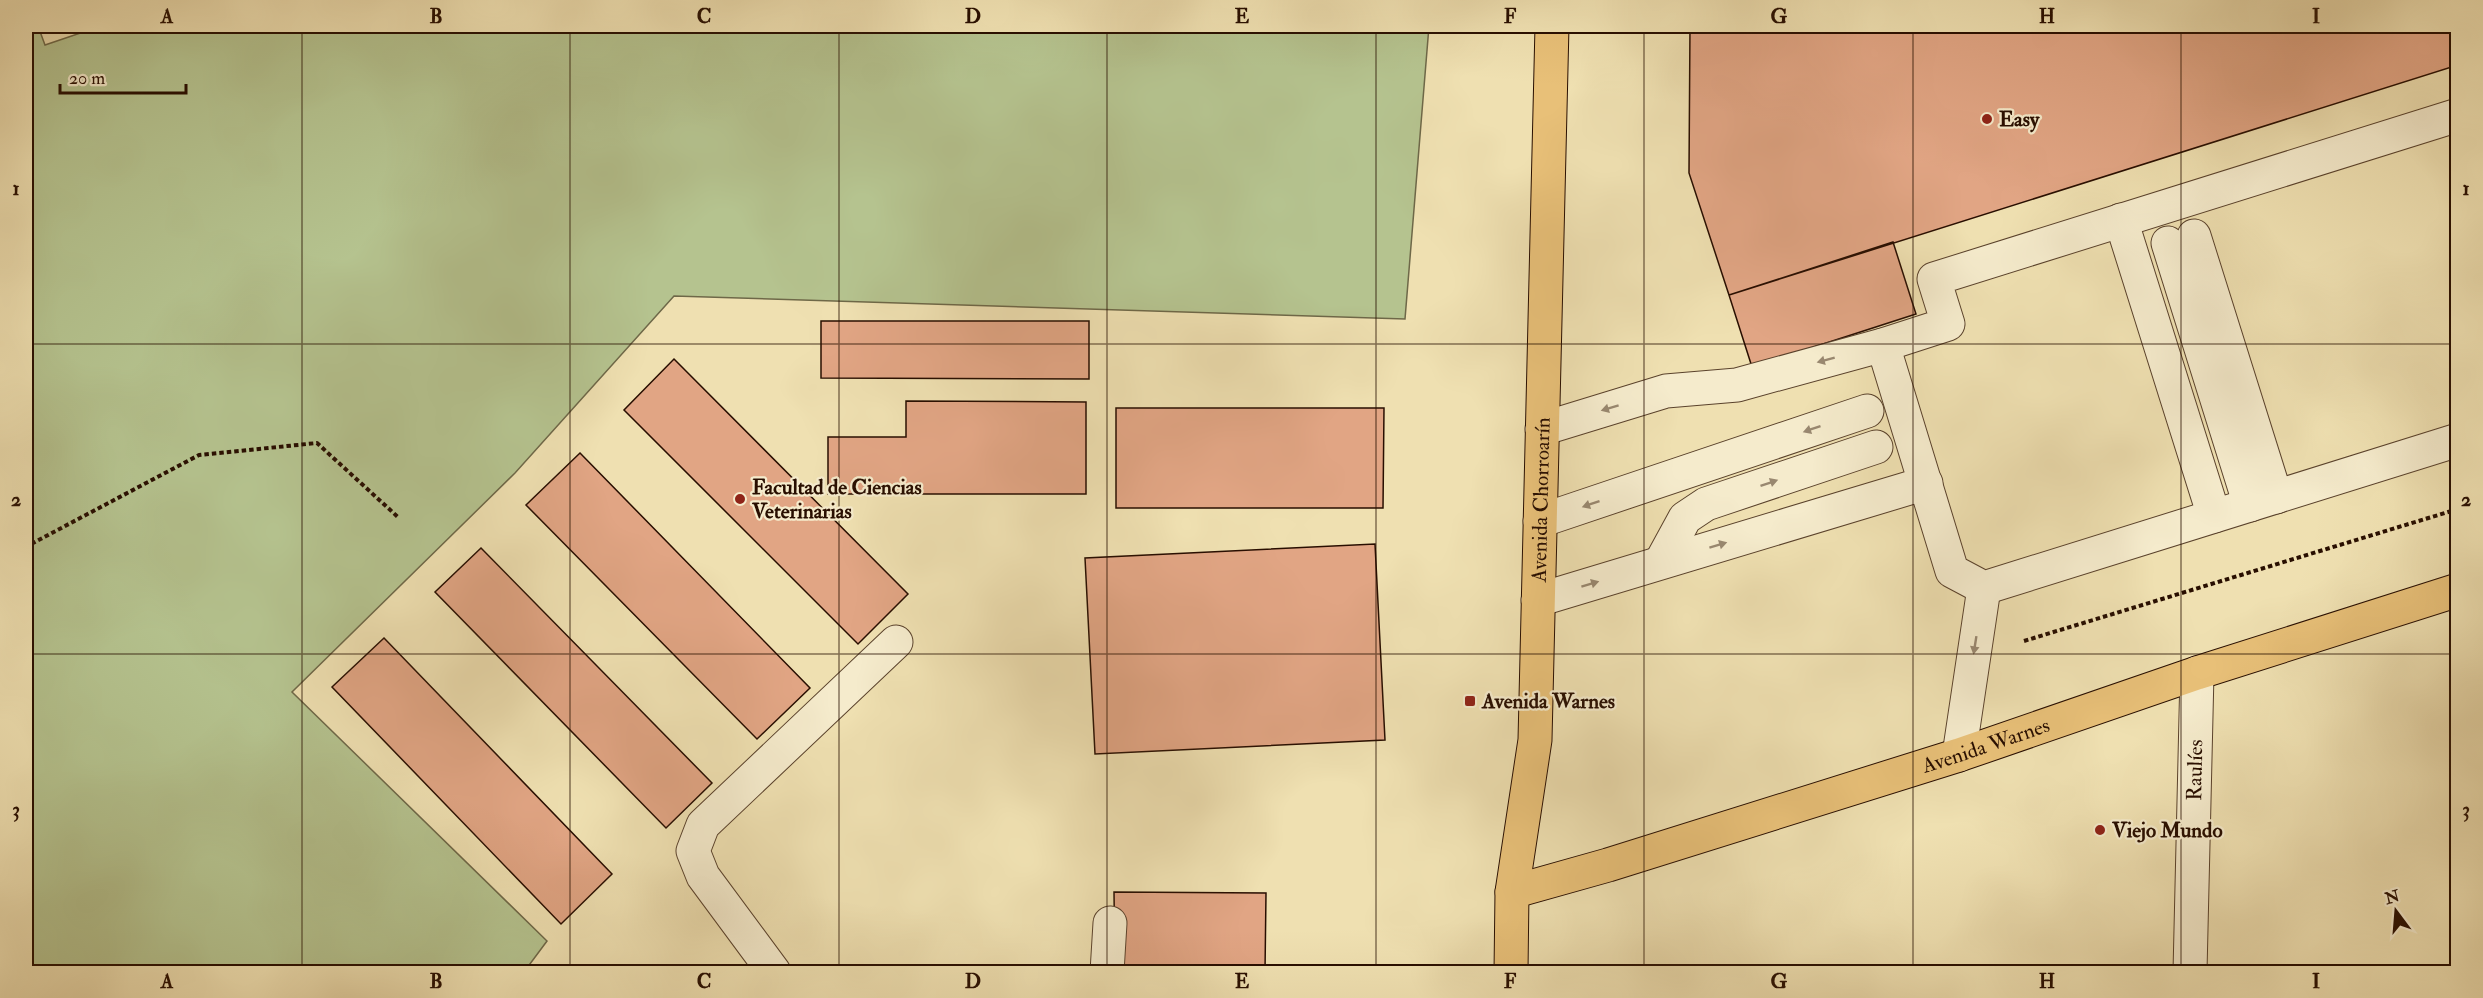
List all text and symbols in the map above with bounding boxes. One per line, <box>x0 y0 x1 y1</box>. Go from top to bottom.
text: A <box>160 4 174 29</box>
text: B <box>429 4 443 29</box>
text: C <box>697 4 711 29</box>
text: D <box>965 4 981 29</box>
text: E <box>1235 4 1250 29</box>
text: F <box>1504 4 1517 29</box>
text: G <box>1771 4 1788 29</box>
text: H <box>2039 4 2055 29</box>
text: I <box>2312 4 2320 29</box>
scale bar <box>60 57 186 95</box>
text: 20 m <box>69 67 105 90</box>
place label: Easy <box>1999 106 2040 133</box>
marker: Easy <box>1980 112 1994 126</box>
text: 1 <box>12 176 20 201</box>
text: 1 <box>2462 176 2470 201</box>
one-way arrow <box>1817 356 1835 365</box>
one-way arrow <box>1601 404 1619 413</box>
street label: Avenida Chorroarín <box>1526 417 1557 584</box>
one-way arrow <box>1803 425 1821 435</box>
place label: Facultad de Ciencias Veterinarias <box>751 474 922 525</box>
one-way arrow <box>1760 478 1778 487</box>
text: 2 <box>11 487 21 512</box>
text: 2 <box>2461 487 2471 512</box>
marker: Facultad de Ciencias Veterinarias <box>733 492 747 506</box>
one-way arrow <box>1582 499 1600 509</box>
one-way arrow <box>1709 540 1727 549</box>
one-way arrow <box>1581 579 1599 588</box>
one-way arrow <box>1970 636 1979 655</box>
place label: Avenida Warnes <box>1481 688 1615 715</box>
marker: Avenida Warnes <box>1463 694 1477 708</box>
street label: Avenida Warnes <box>1918 712 2053 780</box>
street label: Raulíes <box>2181 739 2209 801</box>
text: 3 <box>12 797 20 822</box>
text: 3 <box>2462 797 2470 822</box>
place label: Viejo Mundo <box>2111 817 2223 844</box>
marker: Viejo Mundo <box>2093 823 2107 837</box>
north arrow <box>2366 881 2426 941</box>
text: N <box>2382 886 2402 909</box>
text: A <box>160 969 174 994</box>
text: B <box>429 969 443 994</box>
text: C <box>697 969 711 994</box>
text: D <box>965 969 981 994</box>
text: E <box>1235 969 1250 994</box>
text: F <box>1504 969 1517 994</box>
text: G <box>1771 969 1788 994</box>
text: H <box>2039 969 2055 994</box>
text: I <box>2312 969 2320 994</box>

